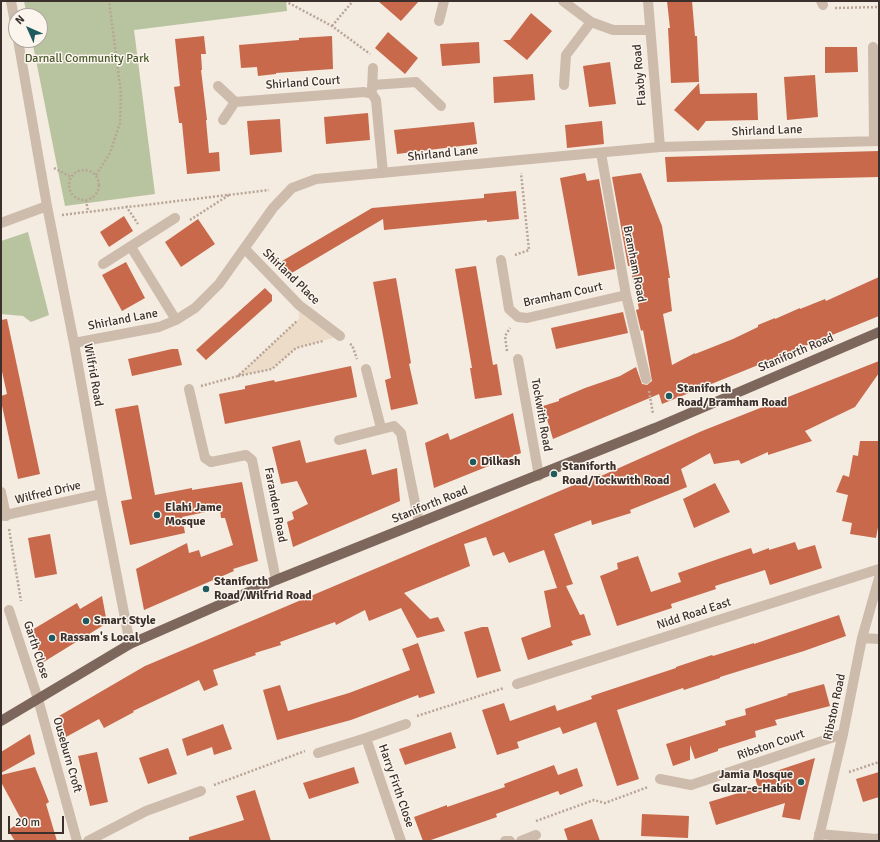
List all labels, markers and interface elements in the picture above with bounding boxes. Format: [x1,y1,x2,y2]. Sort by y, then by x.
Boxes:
north arrow [8,8,48,48]
text: N [13,13,27,27]
street label: Flaxby Road [630,44,650,106]
park label: Darnall Community Park [25,52,149,66]
street label: Shirland Court [265,73,341,93]
street label: Shirland Lane [731,123,803,139]
street label: Shirland Lane [407,143,479,165]
street label: Bramham Road [620,225,648,303]
street label: Shirland Place [259,246,323,308]
street label: Bramham Court [522,280,604,310]
street label: Shirland Lane [87,306,159,334]
street label: Staniforth Road [756,331,836,375]
street label: Wilfrid Road [80,342,106,408]
street label: Tockwith Road [527,377,555,453]
place label: Staniforth Road/Bramham Road [677,382,787,410]
marker: Staniforth Road/Bramham Road [664,391,674,401]
place label: Dilkash [481,455,521,469]
marker: Dilkash [468,457,478,467]
place label: Staniforth Road/Tockwith Road [562,460,669,488]
street label: Faranden Road [261,466,289,544]
marker: Staniforth Road/Tockwith Road [549,469,559,479]
street label: Wilfred Drive [14,478,82,508]
street label: Staniforth Road [390,483,470,527]
place label: Elahi Jame Mosque [165,501,222,529]
marker: Elahi Jame Mosque [152,510,162,520]
place label: Staniforth Road/Wilfrid Road [214,575,312,603]
marker: Staniforth Road/Wilfrid Road [201,584,211,594]
street label: Nidd Road East [655,595,733,633]
place label: Smart Style [94,614,156,628]
marker: Smart Style [81,616,91,626]
street label: Garth Close [20,619,52,681]
place label: Rassam's Local [60,631,139,645]
marker: Rassam's Local [47,633,57,643]
street label: Ribston Road [821,673,849,741]
street label: Ouseburn Croft [49,716,85,794]
street label: Ribston Court [735,727,807,763]
street label: Harry Firth Close [375,742,417,830]
place label: Jamia Mosque Gulzar-e-Habib [713,768,793,796]
marker: Jamia Mosque Gulzar-e-Habib [796,777,806,787]
scale bar [10,808,66,834]
text: 20 m [15,815,40,830]

